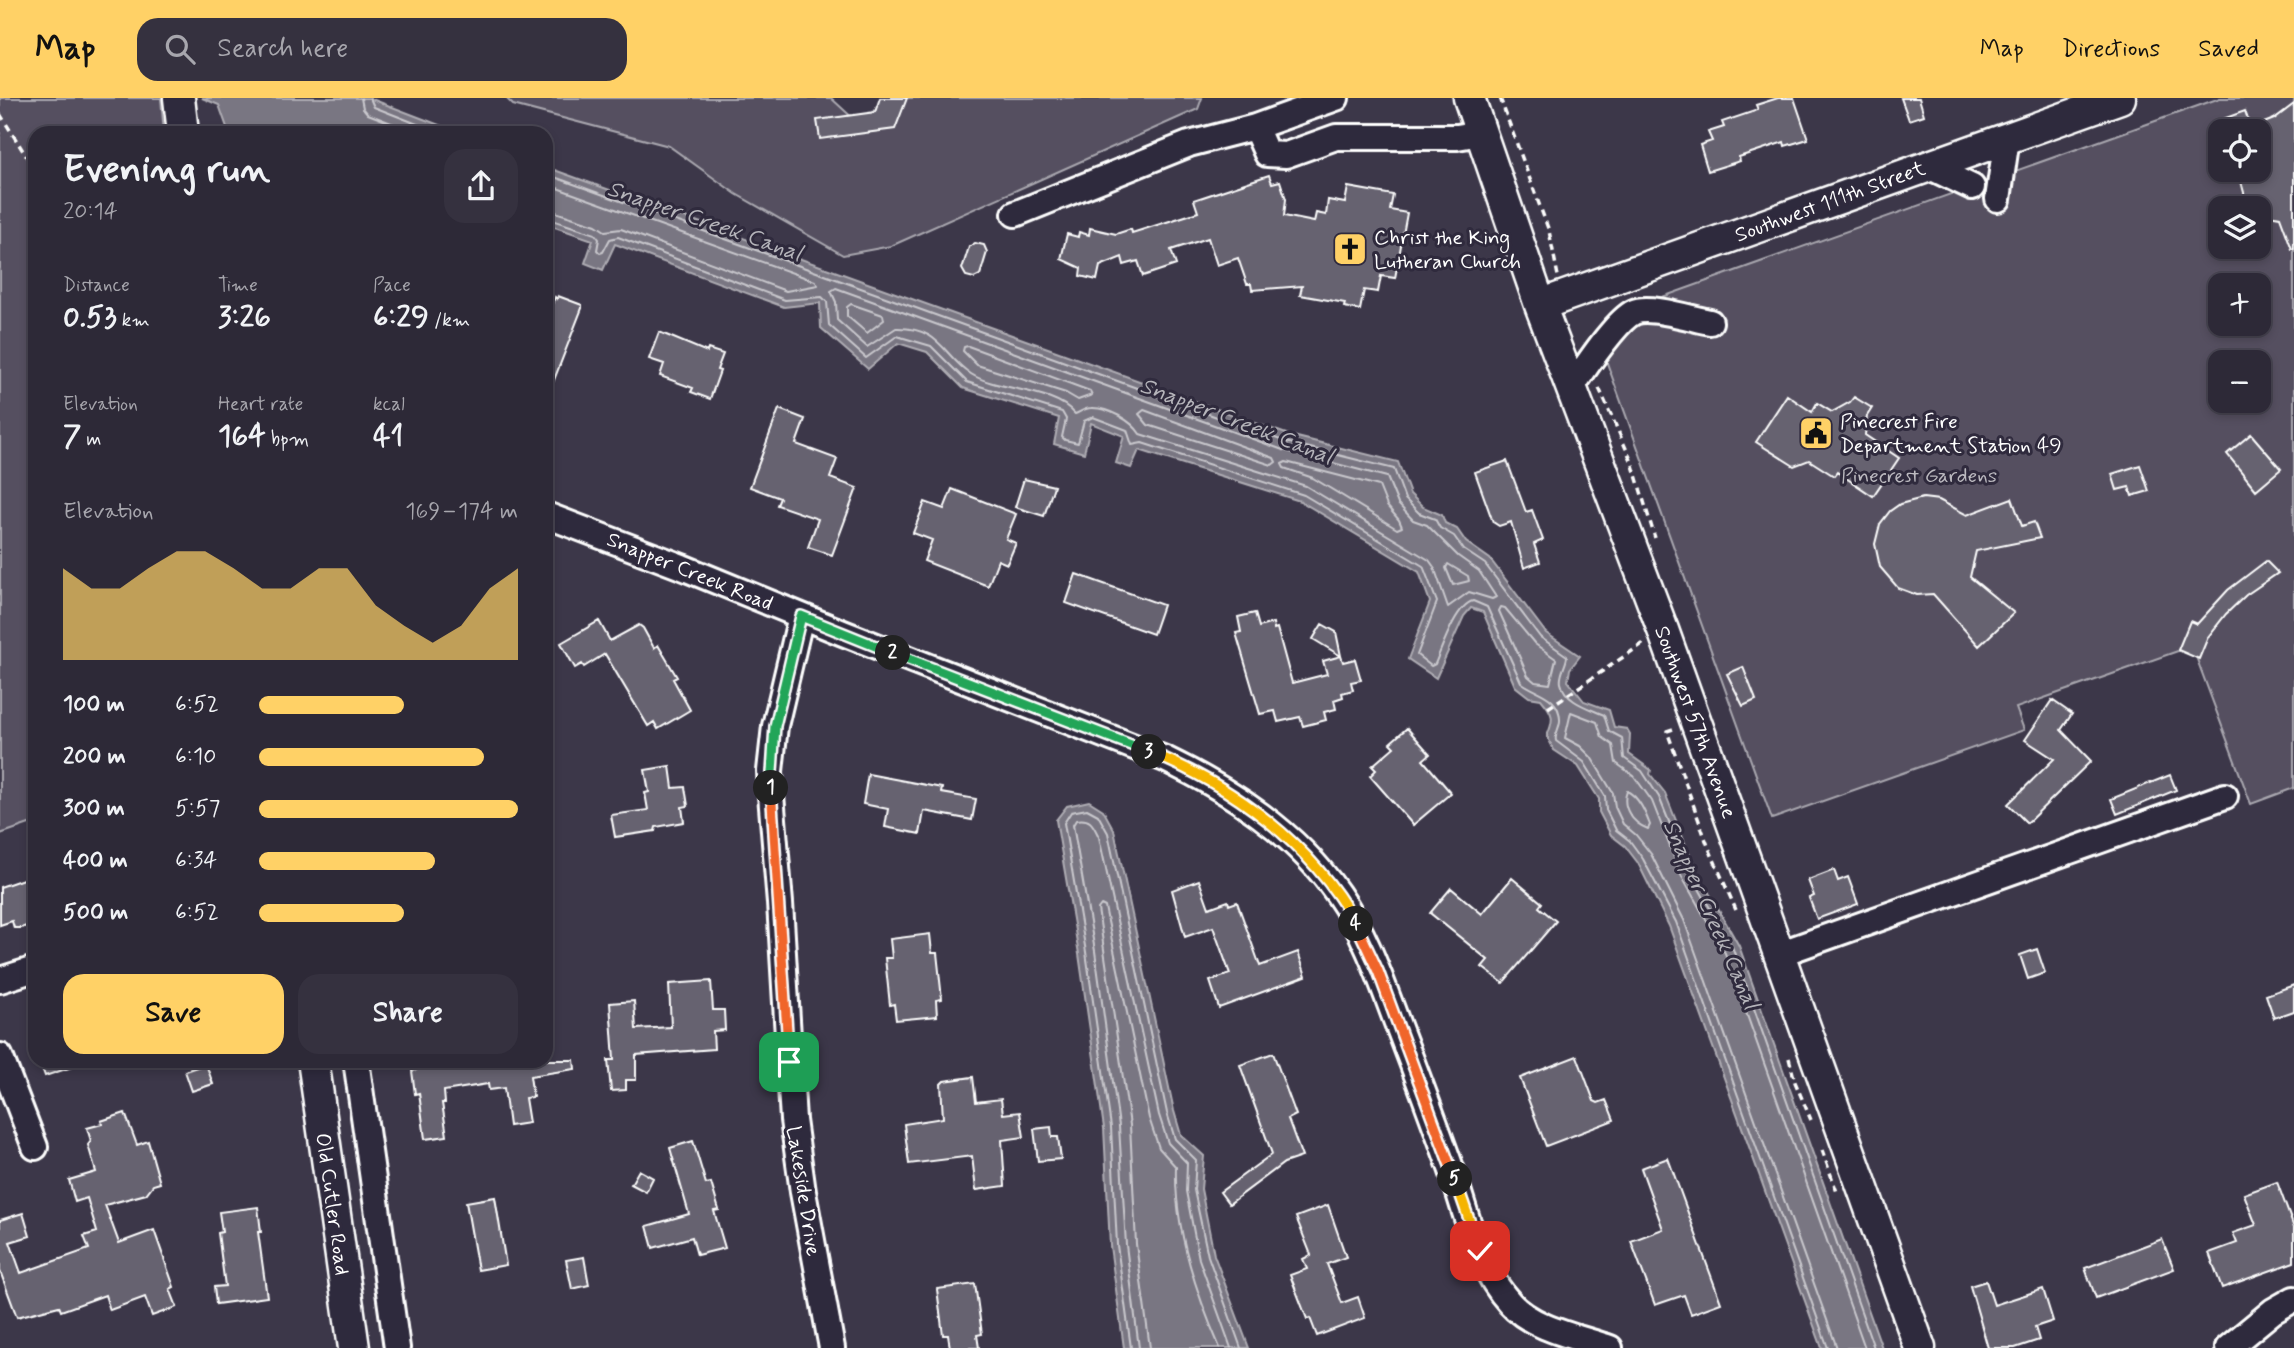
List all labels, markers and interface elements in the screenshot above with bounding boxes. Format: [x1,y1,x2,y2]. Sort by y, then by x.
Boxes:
search box [137,18,627,81]
text: Map [35,27,95,71]
icon: search [161,30,199,68]
text: Search here [217,32,348,66]
text: Map [1980,34,2024,65]
text: Directions [2062,34,2160,65]
text: Saved [2198,34,2259,65]
map controls [2208,119,2271,413]
button: locate [2208,119,2271,182]
text: Evening run [63,146,270,195]
button: share [444,149,518,223]
street label: Southwest 111th Street [1731,154,1930,249]
water label: Snapper Creek Canal [603,174,808,270]
button: layers [2208,196,2271,259]
text: 20:14 [63,197,118,227]
place label: Christ the King Lutheran Church [1374,224,1521,276]
church icon: Christ the King Lutheran Church [1331,230,1369,268]
text: Distance [63,273,130,298]
text: Time [218,273,258,298]
text: Pace [373,273,411,298]
button: + [2208,273,2271,336]
text: 0.53 [63,298,117,337]
text: 3:26 [218,298,271,337]
text: 6:29 [373,298,429,337]
text: km [117,308,150,333]
text: /km [429,308,470,333]
button: − [2208,350,2271,413]
water label: Snapper Creek Canal [1136,371,1339,473]
text: Elevation [63,392,138,417]
text: Heart rate [218,392,303,417]
text: kcal [373,392,405,417]
place label: Pinecrest Fire Department Station 49 [1840,408,2062,460]
public building icon: Pinecrest Fire Department Station 49 [1797,414,1835,452]
text: 7 [63,417,81,456]
text: 164 [218,417,266,456]
text: 41 [373,417,403,456]
text: m [81,427,101,452]
text: bpm [266,427,309,452]
park label: Pinecrest Gardens [1841,462,1997,490]
text: Elevation [63,497,154,527]
text: 169–174 m [405,497,518,527]
street label: Snapper Creek Road [602,526,777,618]
street label: Southwest 57th Avenue [1647,622,1743,823]
pin: 2 [876,636,910,670]
text: 2 [888,640,897,665]
text: 100 m [63,690,125,720]
text: 6:52 [175,690,219,720]
pin: 3 [1132,734,1166,770]
text: 3 [1144,739,1153,764]
text: 200 m [63,742,126,772]
text: 6:10 [175,742,216,772]
pin: 1 [754,770,788,806]
text: 1 [766,775,775,800]
text: 300 m [63,794,125,824]
text: 5:57 [175,794,220,824]
water label: Snapper Creek Canal [1655,815,1766,1016]
text: 400 m [63,846,128,876]
text: 6:34 [175,846,217,876]
text: 500 m [63,898,128,928]
text: 6:52 [175,898,219,928]
pin: 4 [1338,906,1374,942]
text: 4 [1350,911,1361,936]
button: Save [63,974,284,1054]
button: Share [298,974,518,1054]
pin [759,1032,819,1092]
icon: arrive [770,1043,808,1081]
street label: Lakeside Drive [779,1124,827,1258]
street label: Old Cutler Road [308,1131,356,1277]
pin: 5 [1438,1162,1472,1196]
text: 5 [1449,1166,1460,1191]
pin [1450,1221,1510,1281]
icon: check [1461,1232,1499,1270]

